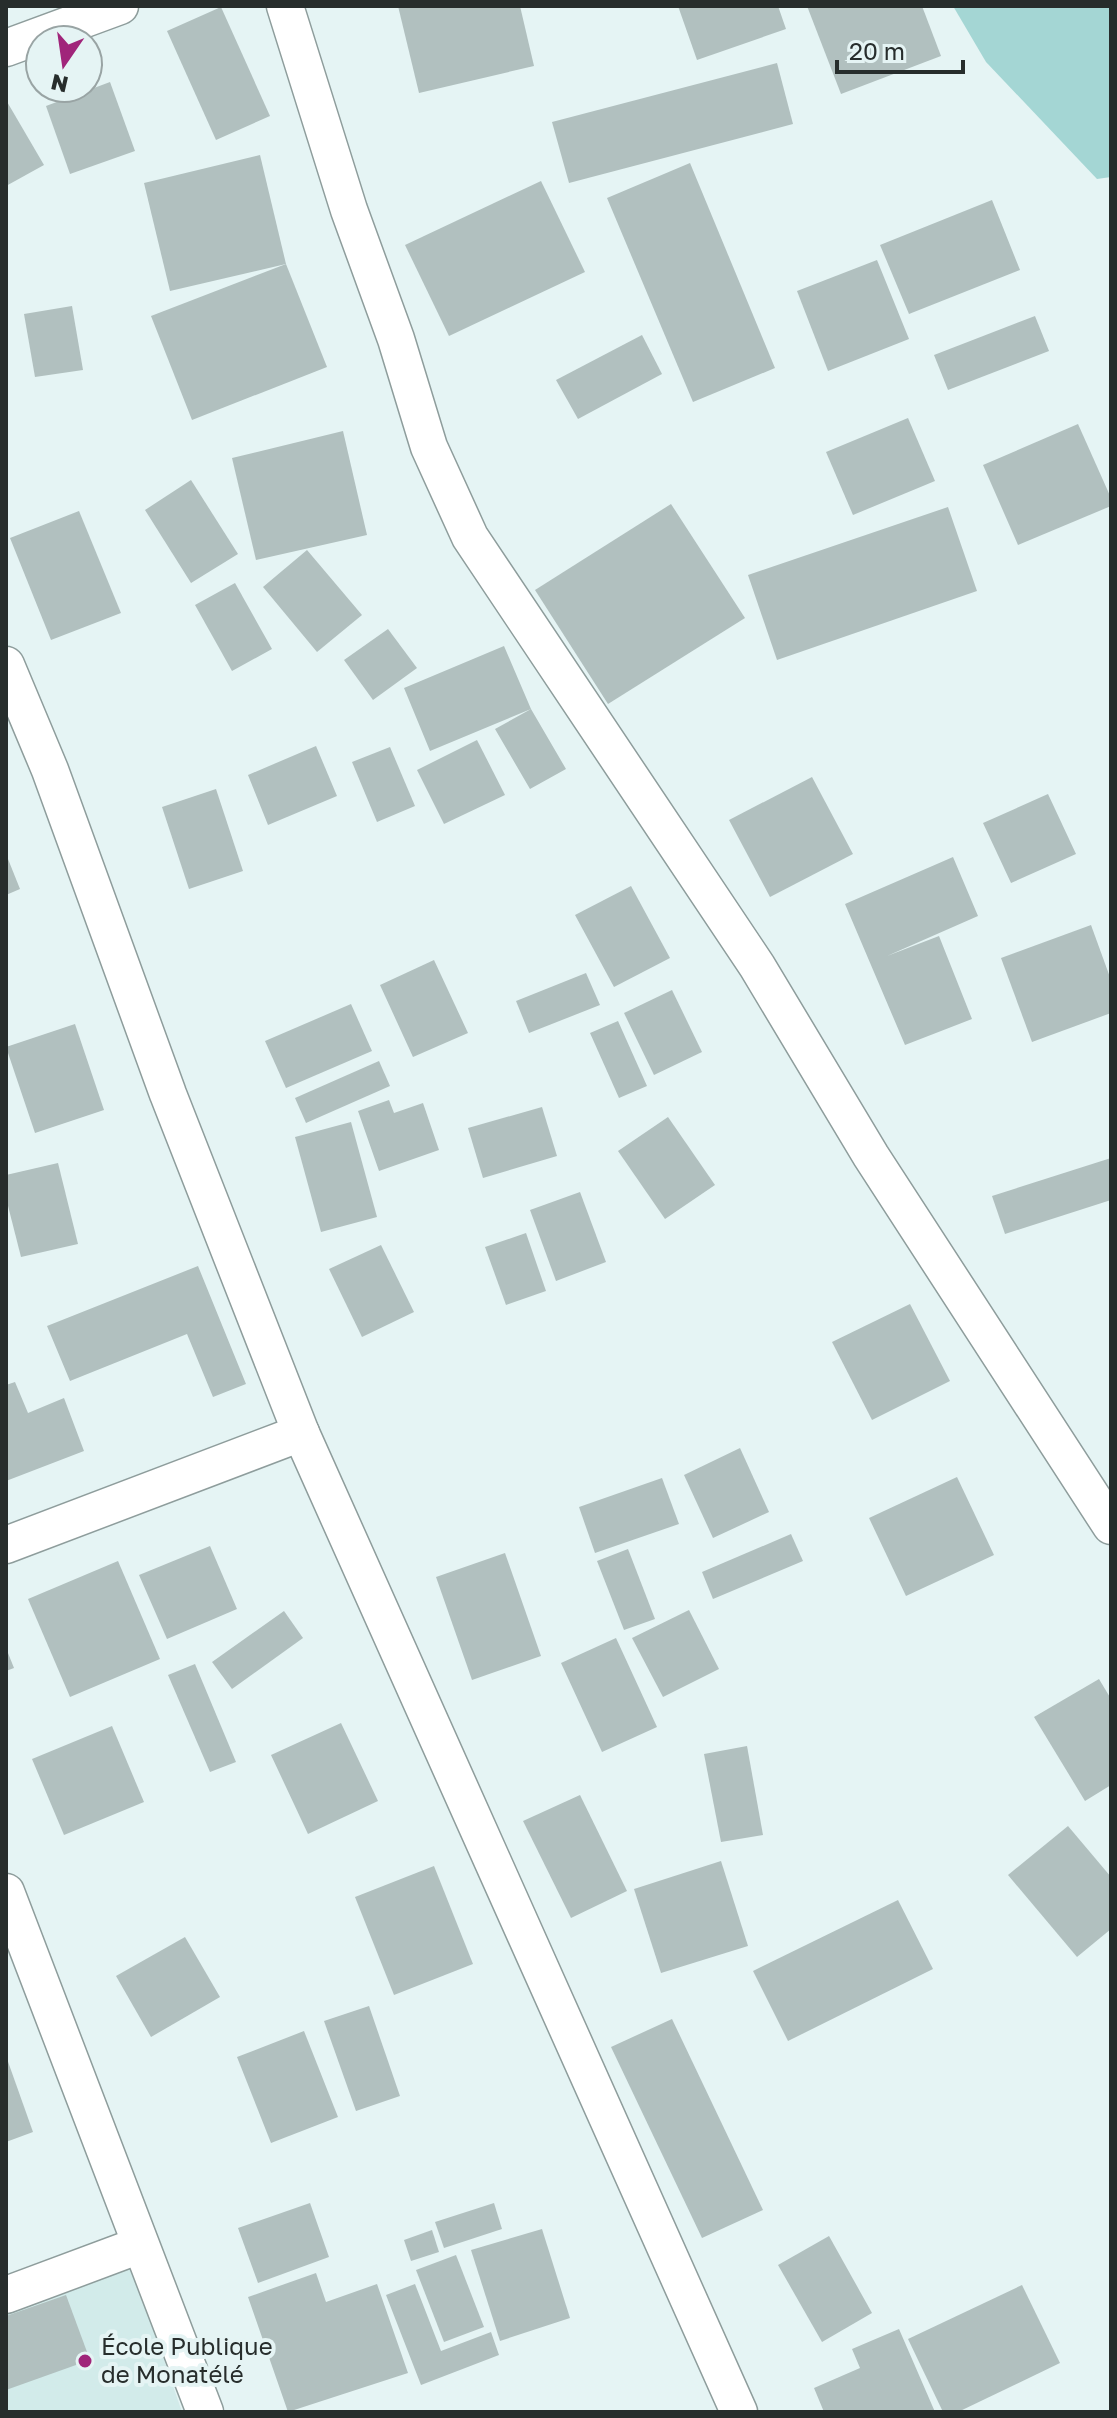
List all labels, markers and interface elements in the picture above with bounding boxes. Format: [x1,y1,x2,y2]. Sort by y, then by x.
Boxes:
north arrow [24,24,104,104]
scale bar [837,24,963,74]
text: 20 m [849,36,905,65]
text: N [48,69,71,99]
place label: École Publique de Monatélé [101,2331,273,2388]
marker: École Publique de Monatélé [76,2352,94,2370]

